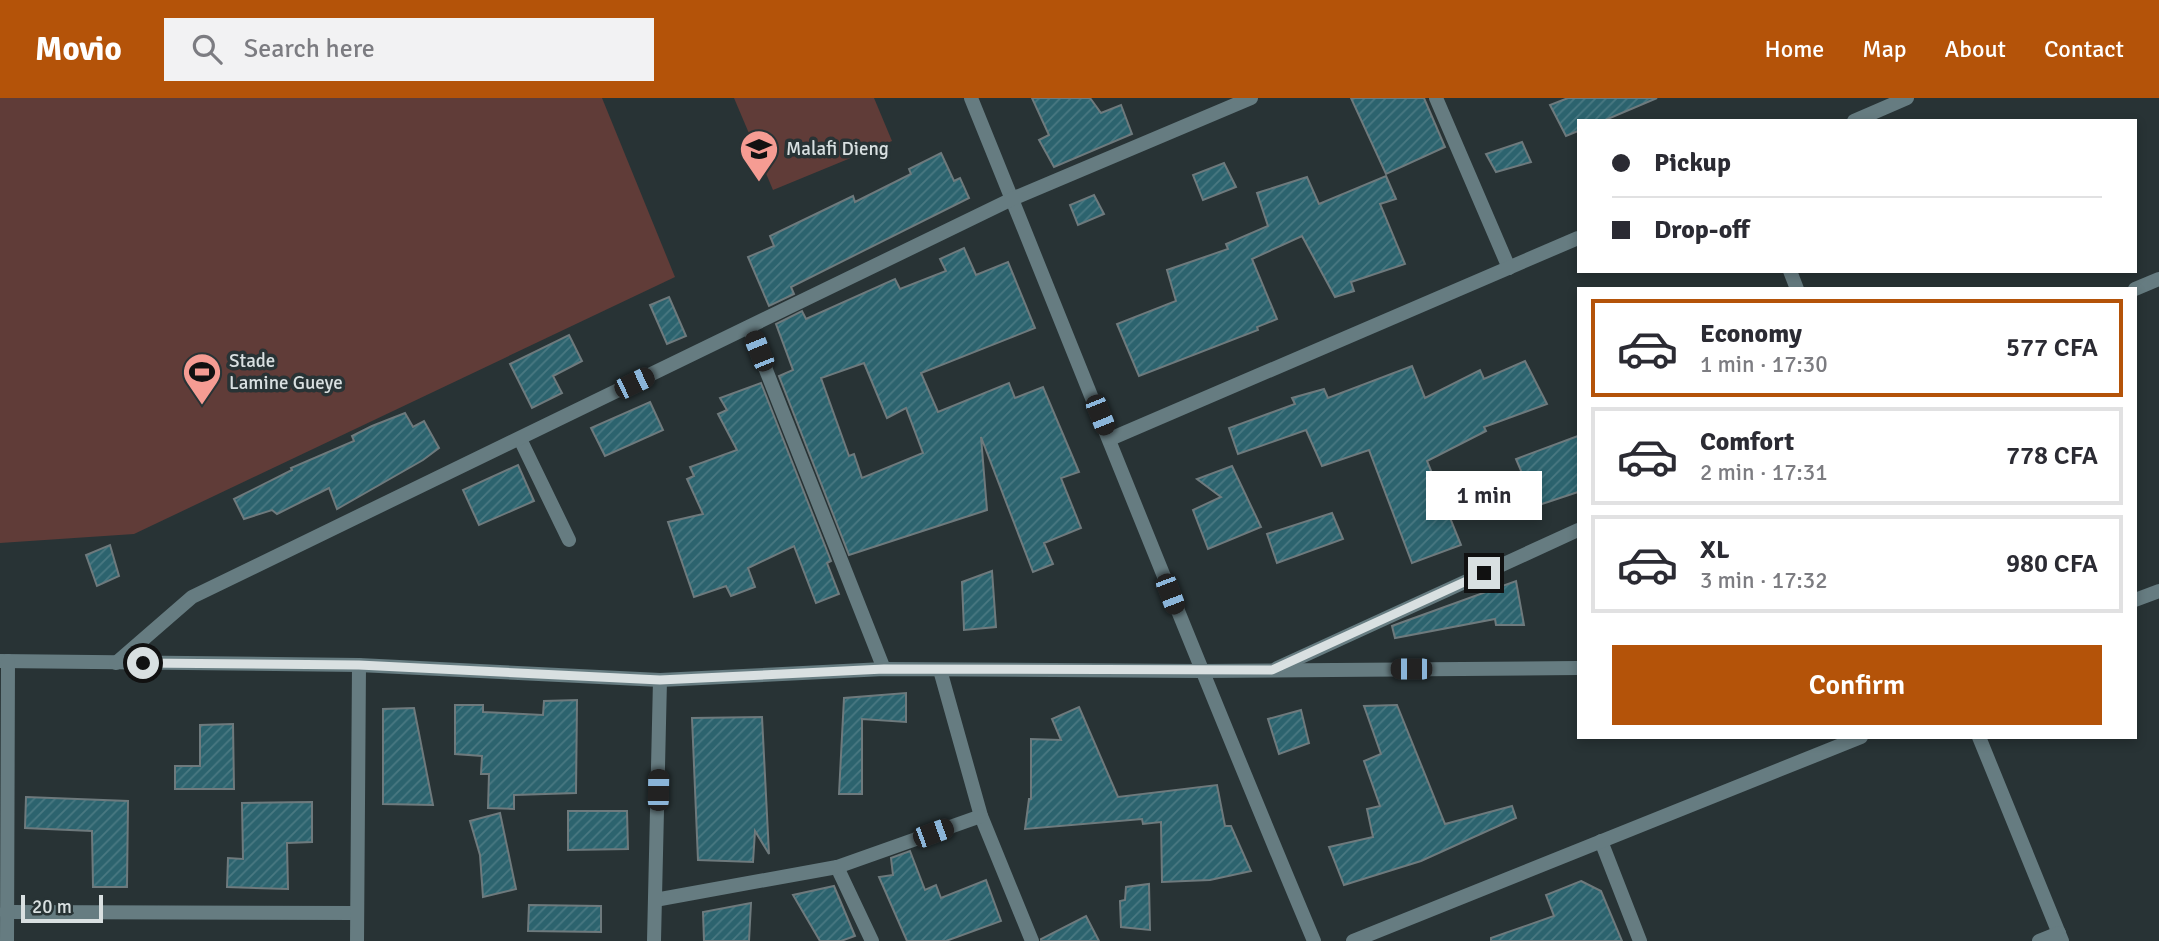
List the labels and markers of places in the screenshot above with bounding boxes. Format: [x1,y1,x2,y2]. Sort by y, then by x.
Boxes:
school or university icon: Malafi Dieng [738,128,780,183]
place label: Malafi Dieng [786,137,889,161]
place label: Stade Lamine Gueye [229,349,343,395]
sports icon: Stade Lamine Gueye [181,351,223,406]

